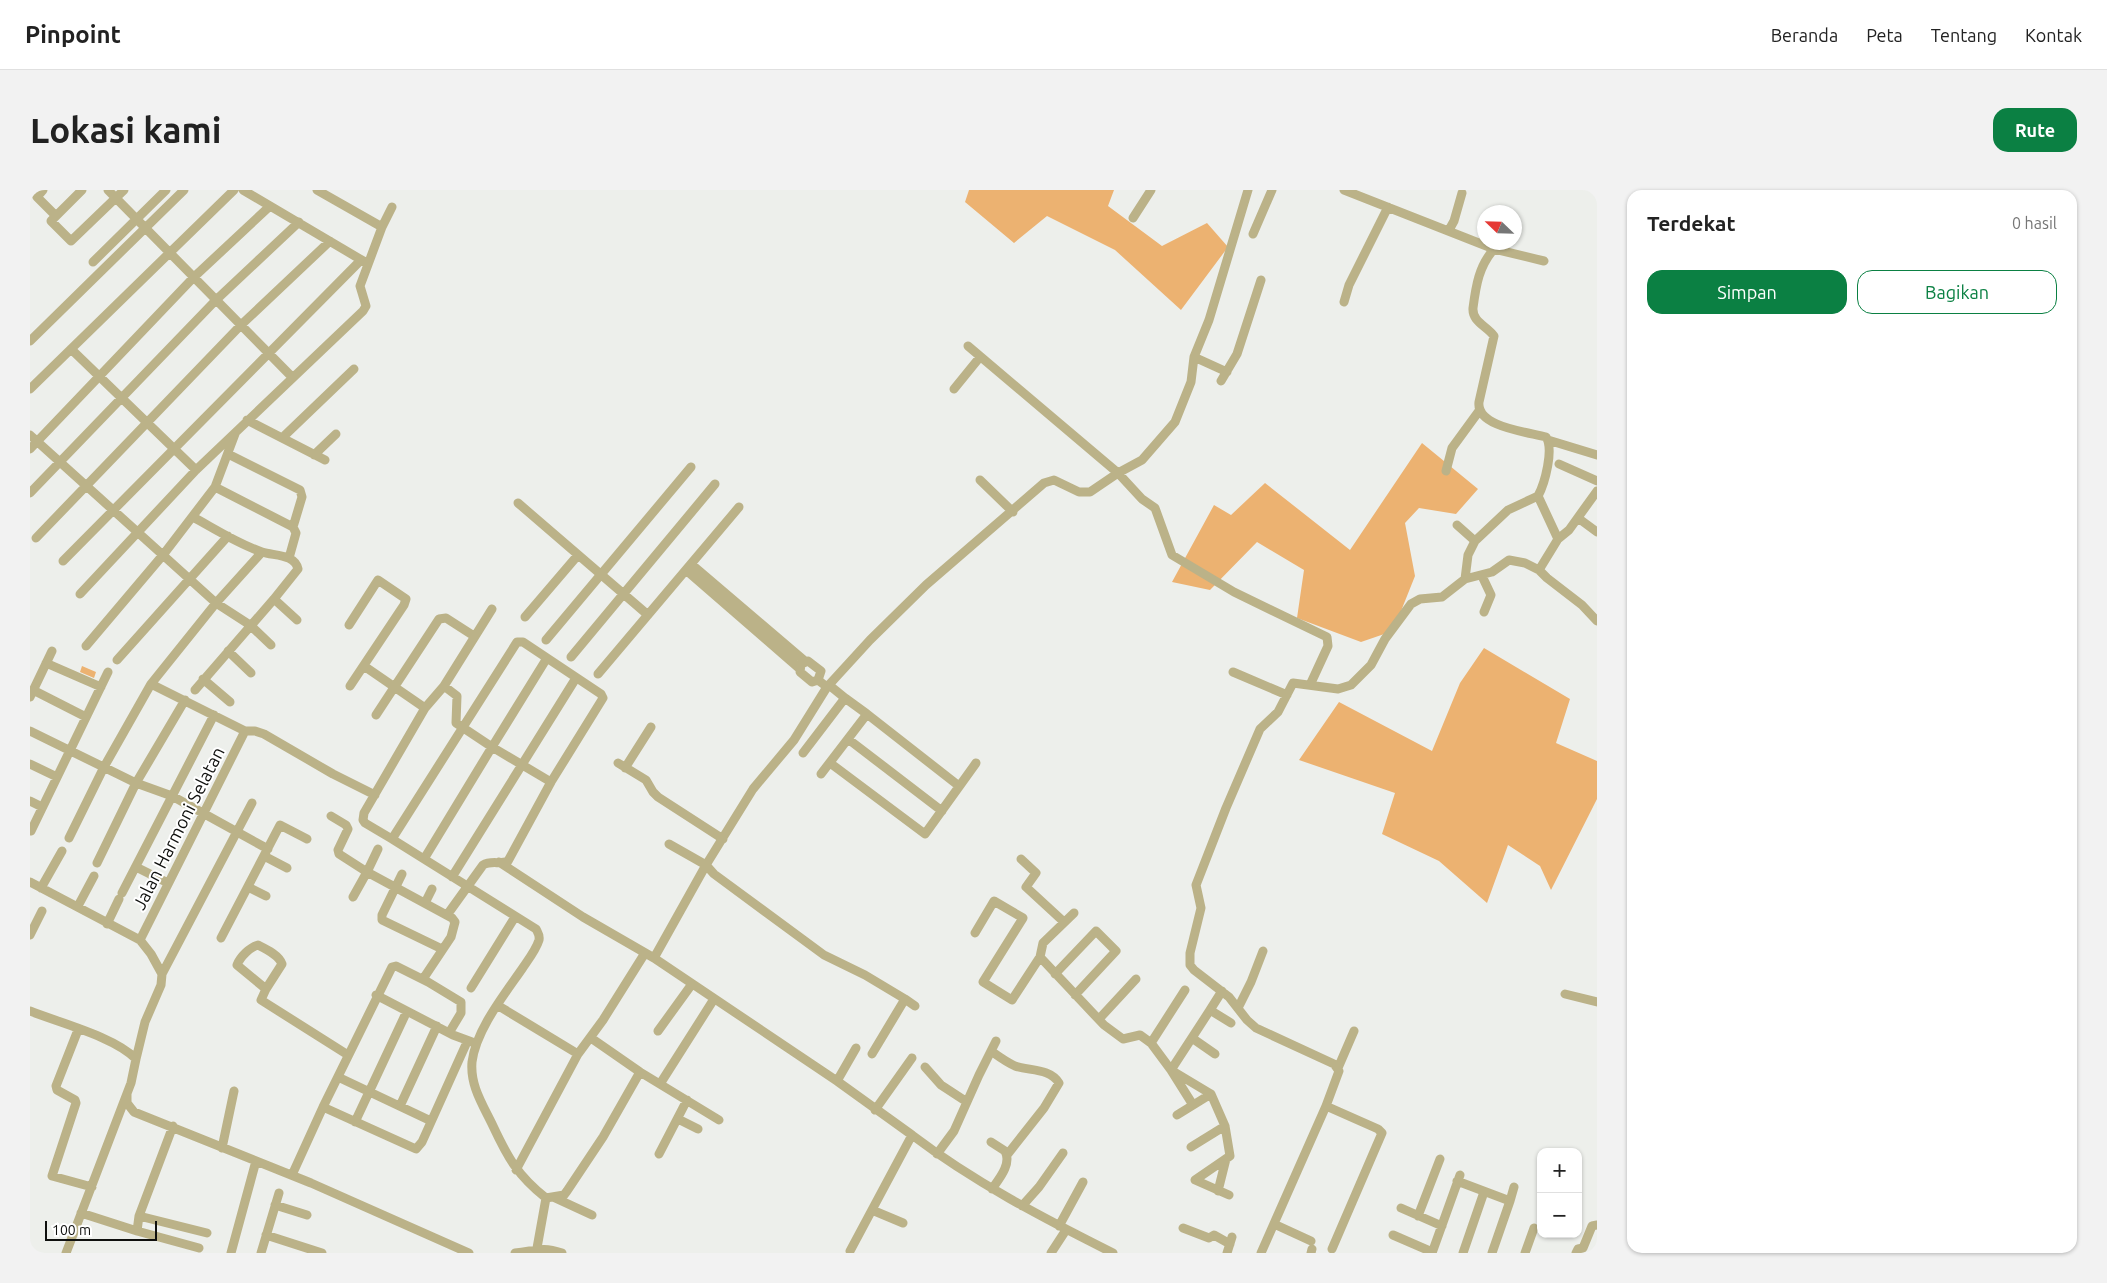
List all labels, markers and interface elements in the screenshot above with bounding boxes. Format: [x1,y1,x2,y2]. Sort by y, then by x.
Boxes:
text: Pinpoint [25,21,121,48]
text: Beranda [1771,25,1838,45]
text: Peta [1866,25,1903,45]
text: Tentang [1931,25,1997,45]
text: Kontak [2025,25,2082,45]
button: Rute [1993,108,2077,152]
text: Lokasi kami [30,110,222,150]
north arrow [1477,205,1522,250]
text: Terdekat [1647,211,1735,235]
text: 0 hasil [2012,214,2057,232]
button: Simpan [1647,270,1847,314]
button: Bagikan [1857,270,2057,314]
street label: Jalan Harmoni Selatan [128,743,228,913]
map controls [1537,1148,1582,1238]
button: + [1537,1148,1582,1193]
button: − [1537,1193,1582,1238]
scale bar [45,1218,158,1241]
text: 100 m [52,1222,91,1238]

